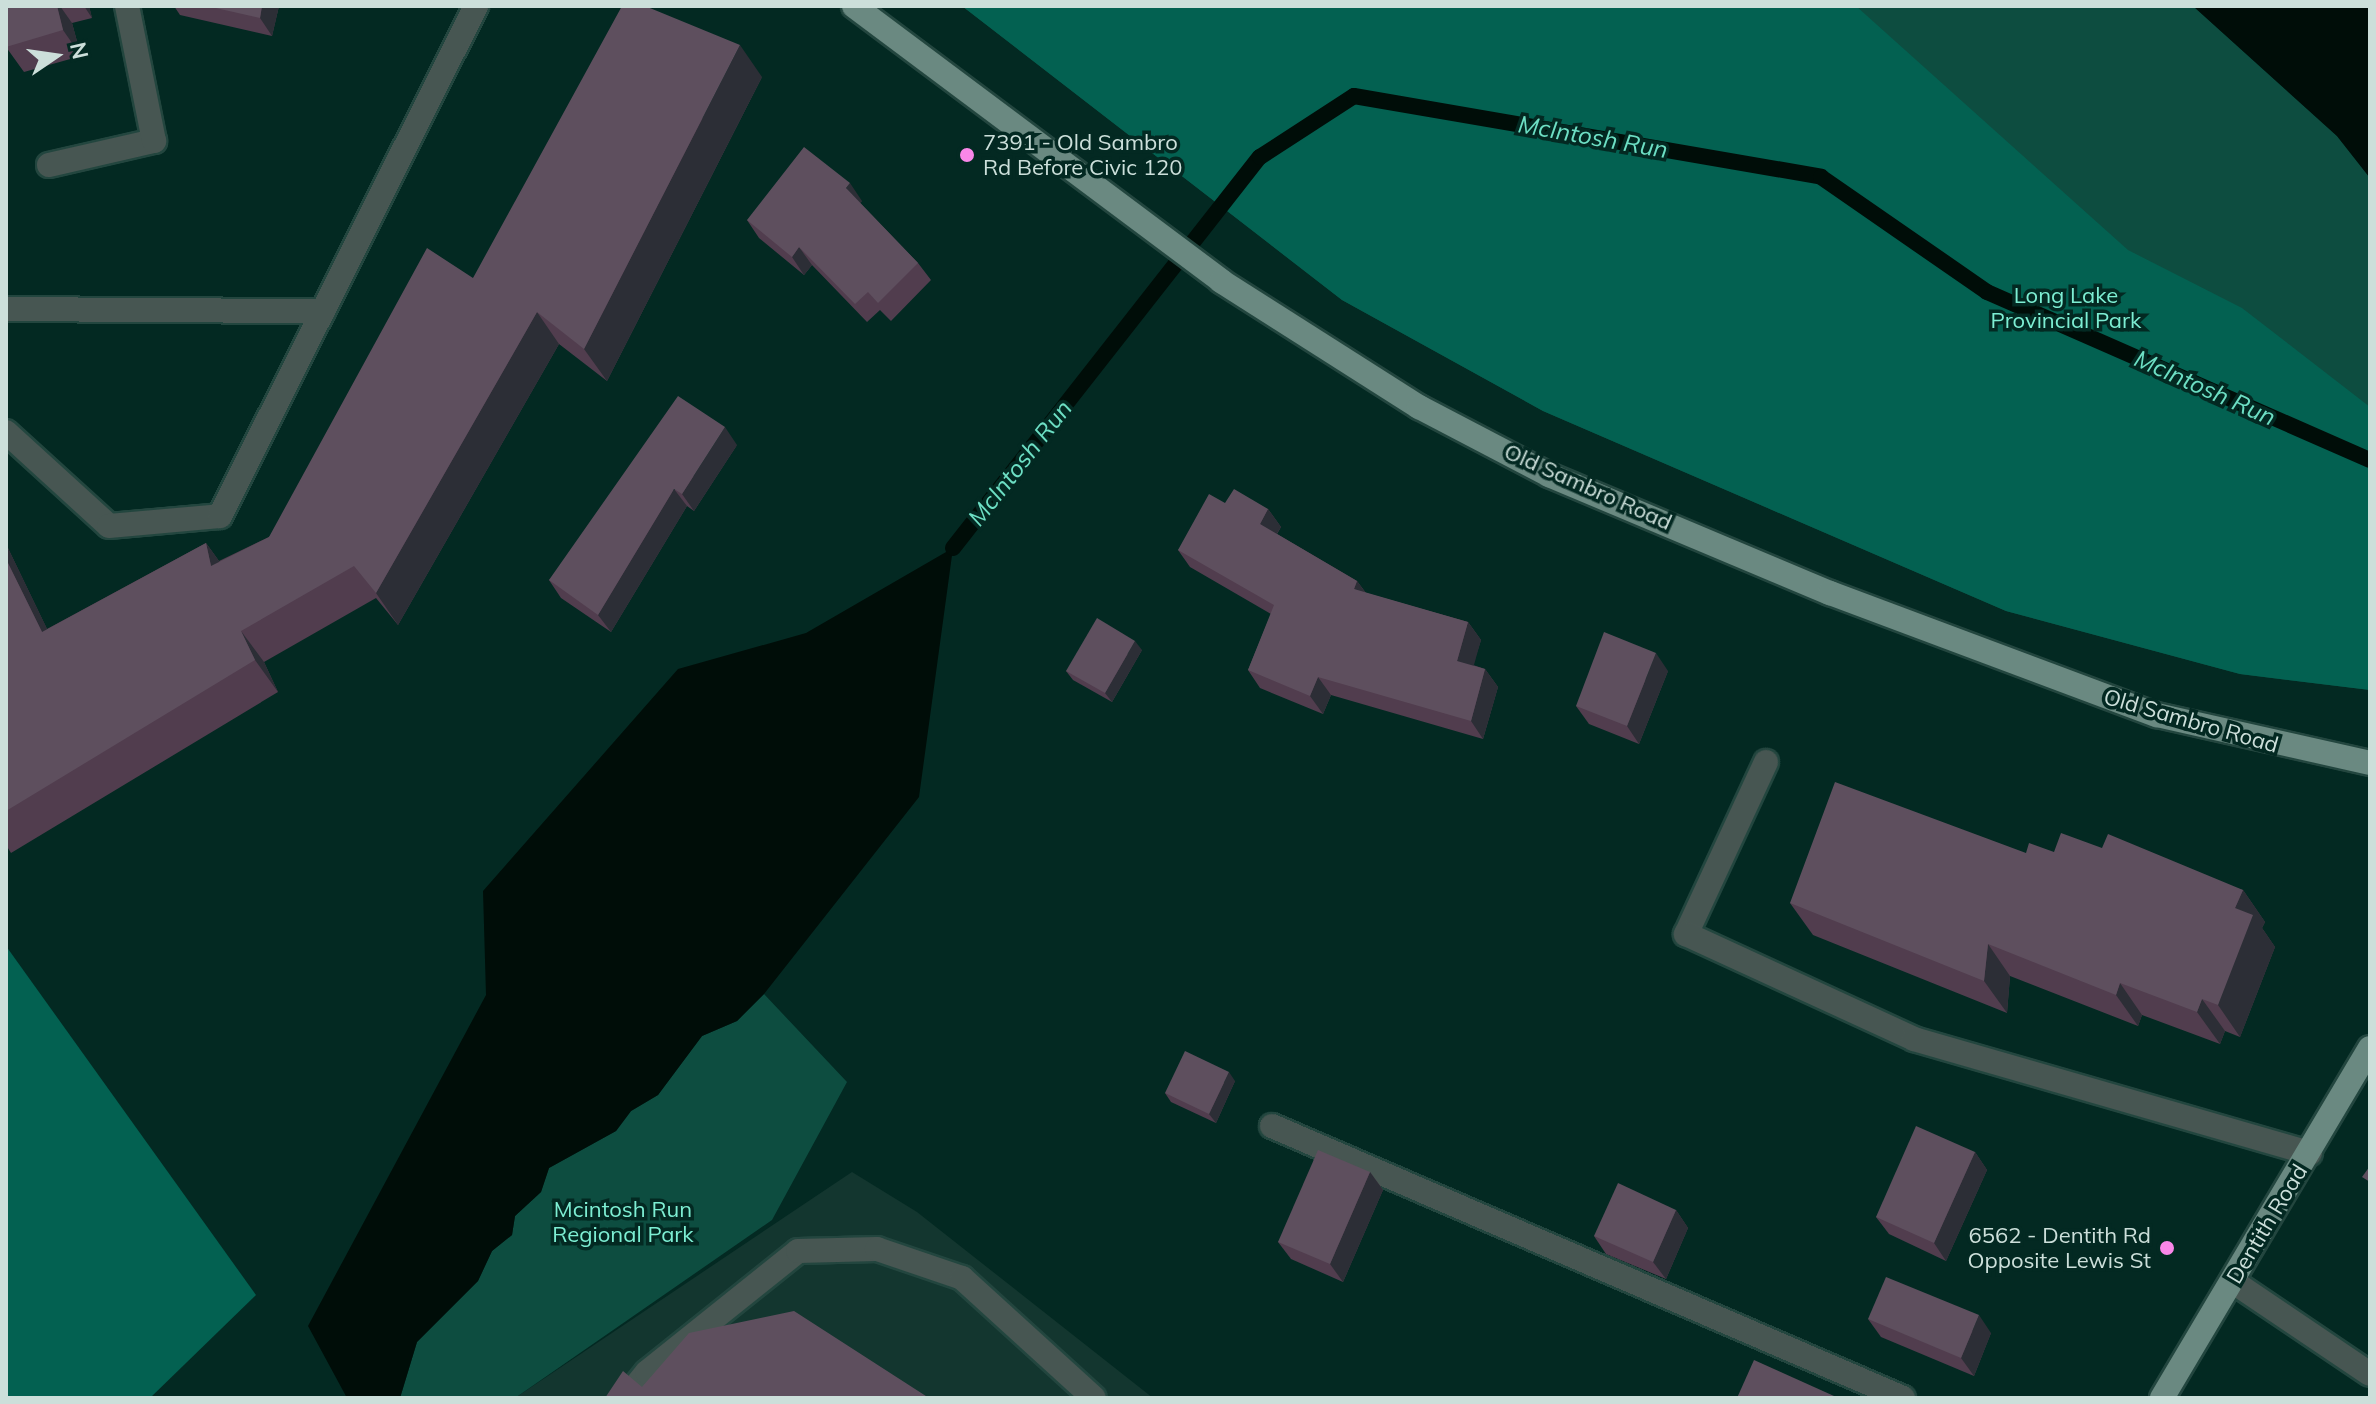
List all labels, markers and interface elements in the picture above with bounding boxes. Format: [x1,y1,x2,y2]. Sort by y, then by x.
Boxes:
north arrow [16,16,96,96]
text: N [64,39,95,62]
water label: McIntosh Run [1516,110,1670,164]
place label: 7391 - Old Sambro Rd Before Civic 120 [983,129,1183,180]
marker: 7391 - Old Sambro Rd Before Civic 120 [958,146,976,164]
park label: Long Lake Provincial Park [1991,282,2141,334]
water label: McIntosh Run [2130,344,2280,432]
water label: McIntosh Run [962,394,1078,532]
street label: Old Sambro Road [1500,438,1676,536]
street label: Old Sambro Road [2101,683,2281,759]
street label: Dentith Road [2221,1160,2313,1288]
park label: Mcintosh Run Regional Park [552,1196,694,1248]
place label: 6562 - Dentith Rd Opposite Lewis St [1968,1222,2151,1274]
marker: 6562 - Dentith Rd Opposite Lewis St [2158,1239,2176,1257]

